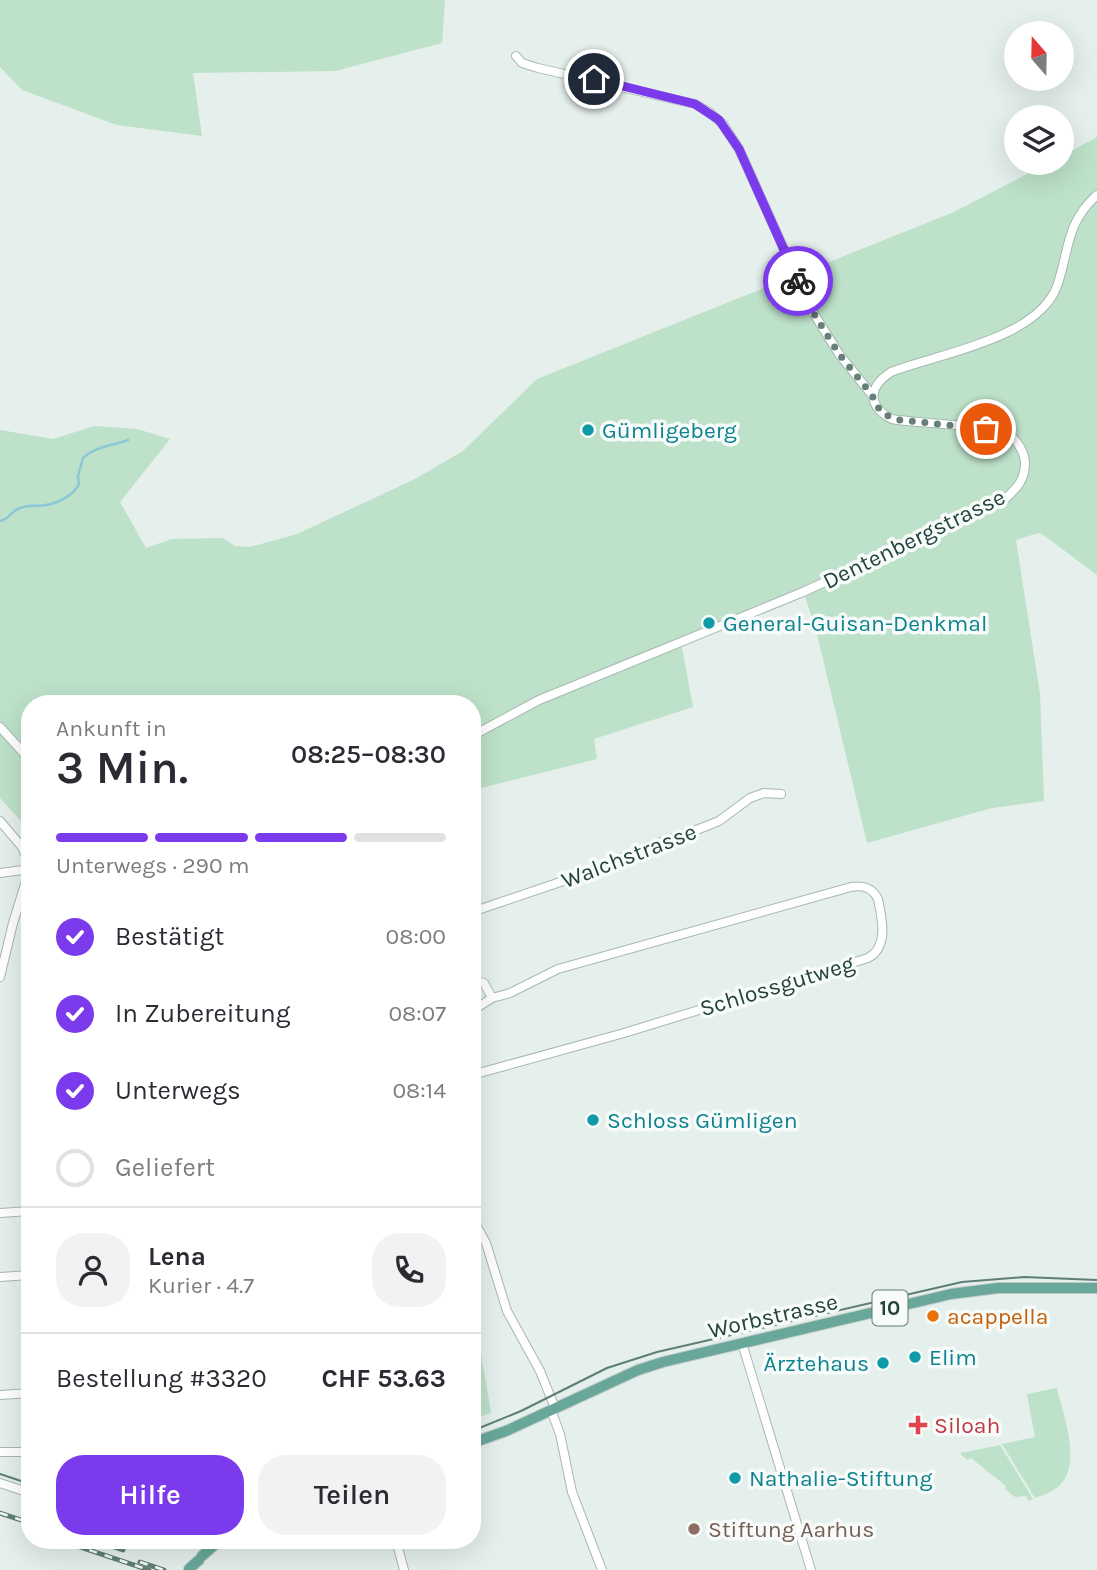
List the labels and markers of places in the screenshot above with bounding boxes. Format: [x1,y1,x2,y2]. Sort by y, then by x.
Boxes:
pin [564,49,624,109]
pin [956,399,1016,459]
place label: Gümligeberg [602,417,737,444]
marker: Gümligeberg [580,422,596,438]
place label: General-Guisan-Denkmal [723,610,987,637]
marker: General-Guisan-Denkmal [701,615,717,631]
place label: Schloss Gümligen [607,1107,798,1134]
marker: Schloss Gümligen [585,1112,601,1128]
place label: acappella [947,1303,1048,1330]
marker: acappella [925,1308,941,1324]
place label: Elim [929,1344,977,1371]
marker: Elim [907,1349,923,1365]
place label: Ärztehaus [764,1350,869,1377]
marker: Ärztehaus [875,1355,891,1371]
place label: Siloah [934,1412,1000,1439]
marker: Siloah [908,1415,928,1435]
place label: Nathalie-Stiftung [749,1465,932,1492]
marker: Nathalie-Stiftung [727,1470,743,1486]
place label: Stiftung Aarhus [708,1516,874,1543]
marker: Stiftung Aarhus [686,1521,702,1537]

